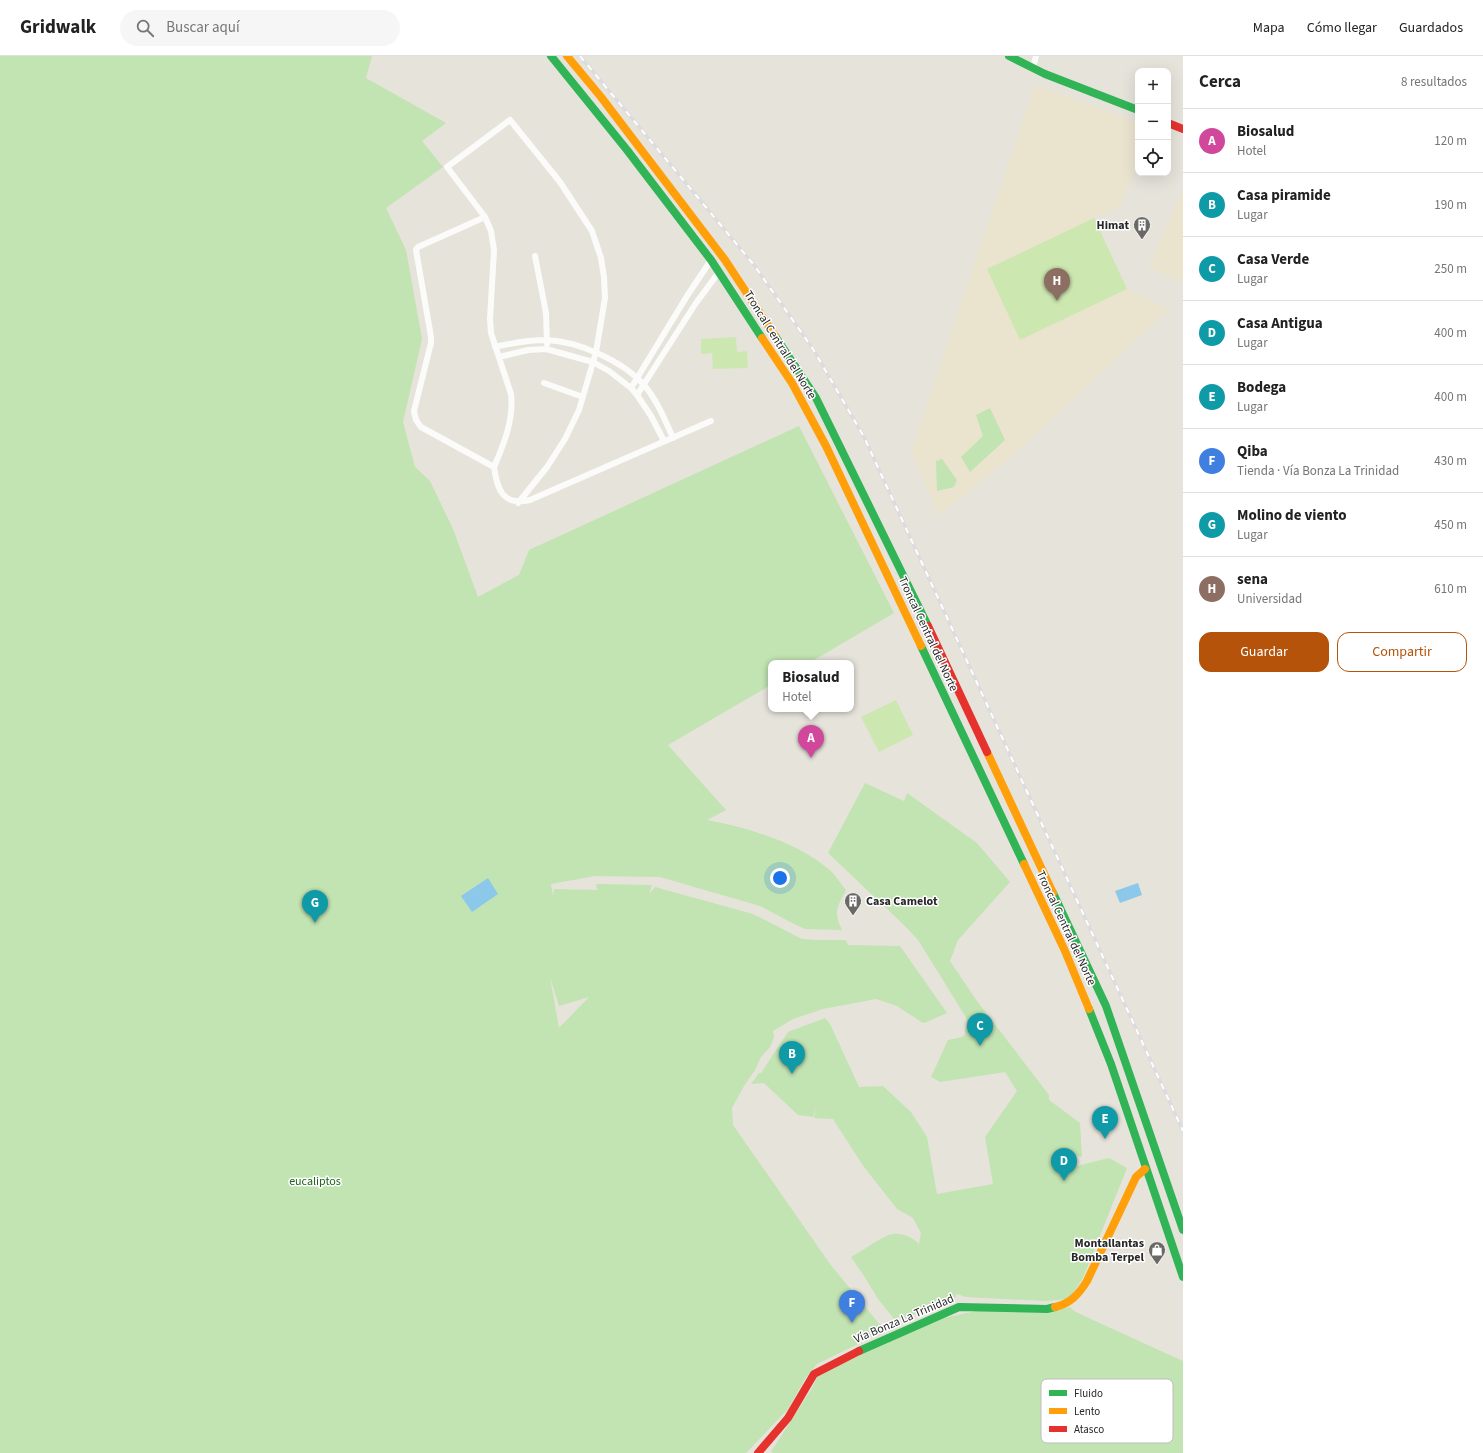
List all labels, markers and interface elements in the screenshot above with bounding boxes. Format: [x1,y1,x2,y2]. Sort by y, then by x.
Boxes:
search box [120,10,400,46]
text: Gridwalk [20,14,96,41]
icon: search [134,17,156,39]
text: Buscar aquí [166,17,240,38]
text: Mapa [1253,18,1285,38]
text: Cómo llegar [1307,18,1377,38]
text: Guardados [1399,18,1463,38]
map controls [1135,68,1171,176]
button: + [1135,68,1171,104]
text: Cerca [1199,70,1241,94]
text: 8 resultados [1401,73,1467,91]
button: − [1135,104,1171,140]
text: Biosalud [1237,121,1294,142]
text: A [1208,132,1216,150]
text: 120 m [1434,132,1467,150]
button: locate [1135,140,1171,176]
text: Hotel [1237,142,1266,160]
text: Casa piramide [1237,185,1331,206]
text: B [1208,196,1216,214]
text: 190 m [1434,196,1467,214]
text: Lugar [1237,206,1268,224]
building icon: Himat [1132,215,1152,240]
place label: Himat [1097,217,1129,234]
text: Casa Verde [1237,249,1309,270]
text: C [1208,260,1216,278]
text: 250 m [1434,260,1467,278]
pin: H [1044,268,1070,301]
text: Lugar [1237,270,1268,288]
street label: Troncal Central del Norte [740,287,820,403]
text: Casa Antigua [1237,313,1323,334]
text: D [1208,324,1216,342]
text: 400 m [1434,324,1467,342]
text: Lugar [1237,334,1268,352]
text: Bodega [1237,377,1286,398]
text: E [1208,388,1216,406]
text: 400 m [1434,388,1467,406]
text: Lugar [1237,398,1268,416]
text: Qiba [1237,441,1268,462]
text: F [1209,452,1215,470]
text: 430 m [1434,452,1467,470]
text: Tienda · Vía Bonza La Trinidad [1237,462,1399,480]
text: Molino de viento [1237,505,1347,526]
text: G [1208,516,1216,534]
text: 450 m [1434,516,1467,534]
text: Lugar [1237,526,1268,544]
text: sena [1237,569,1268,590]
street label: Troncal Central del Norte [894,574,962,694]
text: H [1208,580,1216,598]
text: 610 m [1434,580,1467,598]
text: Universidad [1237,590,1302,608]
button: Guardar [1199,632,1329,672]
button: Compartir [1337,632,1467,672]
popup [768,660,854,712]
text: Biosalud [782,667,840,688]
text: Hotel [782,688,812,706]
pin: A [798,725,824,758]
your location [770,868,790,888]
street label: Troncal Central del Norte [1032,868,1100,988]
pin: G [302,890,328,923]
building icon: Casa Camelot [843,891,863,916]
place label: Casa Camelot [866,893,938,910]
pin: C [967,1013,993,1046]
pin: B [779,1041,805,1074]
pin: E [1092,1106,1118,1139]
pin: D [1051,1148,1077,1181]
park label: eucaliptos [289,1173,341,1190]
place label: Montallantas Bomba Terpel [1071,1235,1145,1266]
shop icon: Montallantas Bomba Terpel [1147,1240,1167,1265]
pin: F [839,1290,865,1323]
street label: Vía Bonza La Trinidad [851,1290,957,1348]
legend [1041,1379,1173,1443]
text: Fluido [1074,1386,1103,1401]
text: Lento [1074,1404,1100,1419]
text: Atasco [1074,1422,1104,1437]

